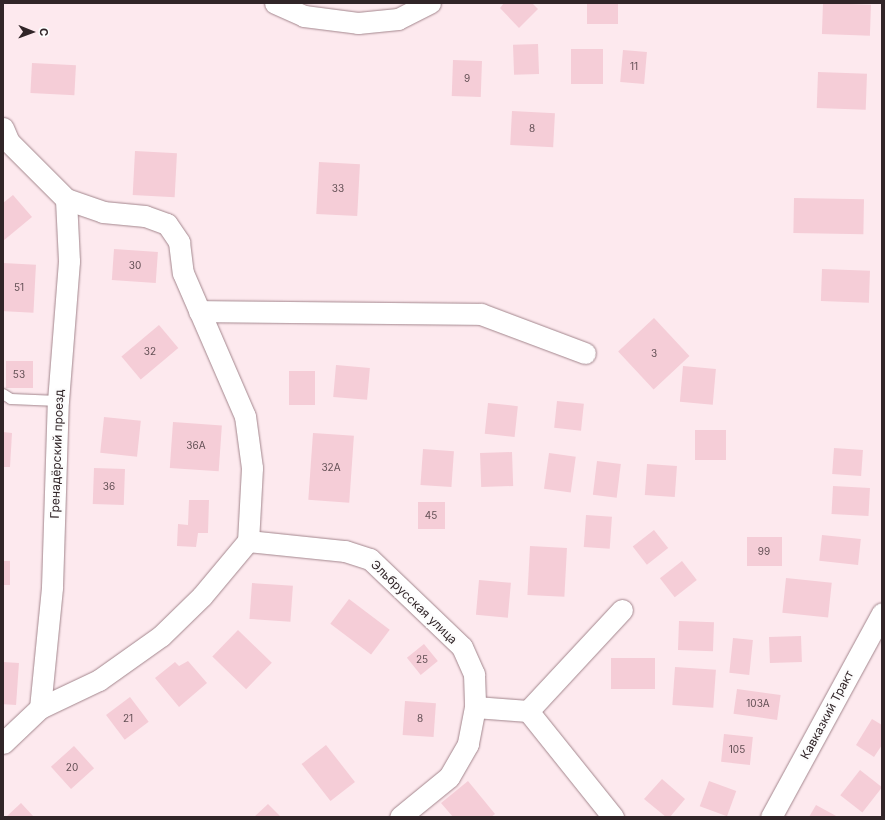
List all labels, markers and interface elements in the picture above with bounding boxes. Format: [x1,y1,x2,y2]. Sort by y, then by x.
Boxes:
north arrow [12,12,52,52]
text: С [37,28,51,36]
house number: 11 [630,61,638,73]
house number: 9 [464,73,470,85]
house number: 8 [529,123,535,135]
house number: 33 [332,183,344,195]
house number: 30 [129,260,141,272]
house number: 51 [14,282,24,294]
house number: 32 [144,346,156,358]
house number: 3 [651,348,657,360]
house number: 53 [13,369,25,381]
street label: Гренадёрский проезд [48,389,66,519]
house number: 36А [186,440,206,452]
house number: 32А [321,462,341,474]
house number: 36 [103,481,115,493]
house number: 45 [425,510,437,522]
house number: 99 [758,546,770,558]
street label: Эльбрусская улица [368,557,460,647]
house number: 25 [416,654,428,666]
street label: Кавказкий Тракт [798,668,856,762]
house number: 103А [746,698,770,710]
house number: 21 [123,713,133,725]
house number: 8 [417,713,423,725]
house number: 105 [729,744,745,756]
house number: 20 [66,762,78,774]

